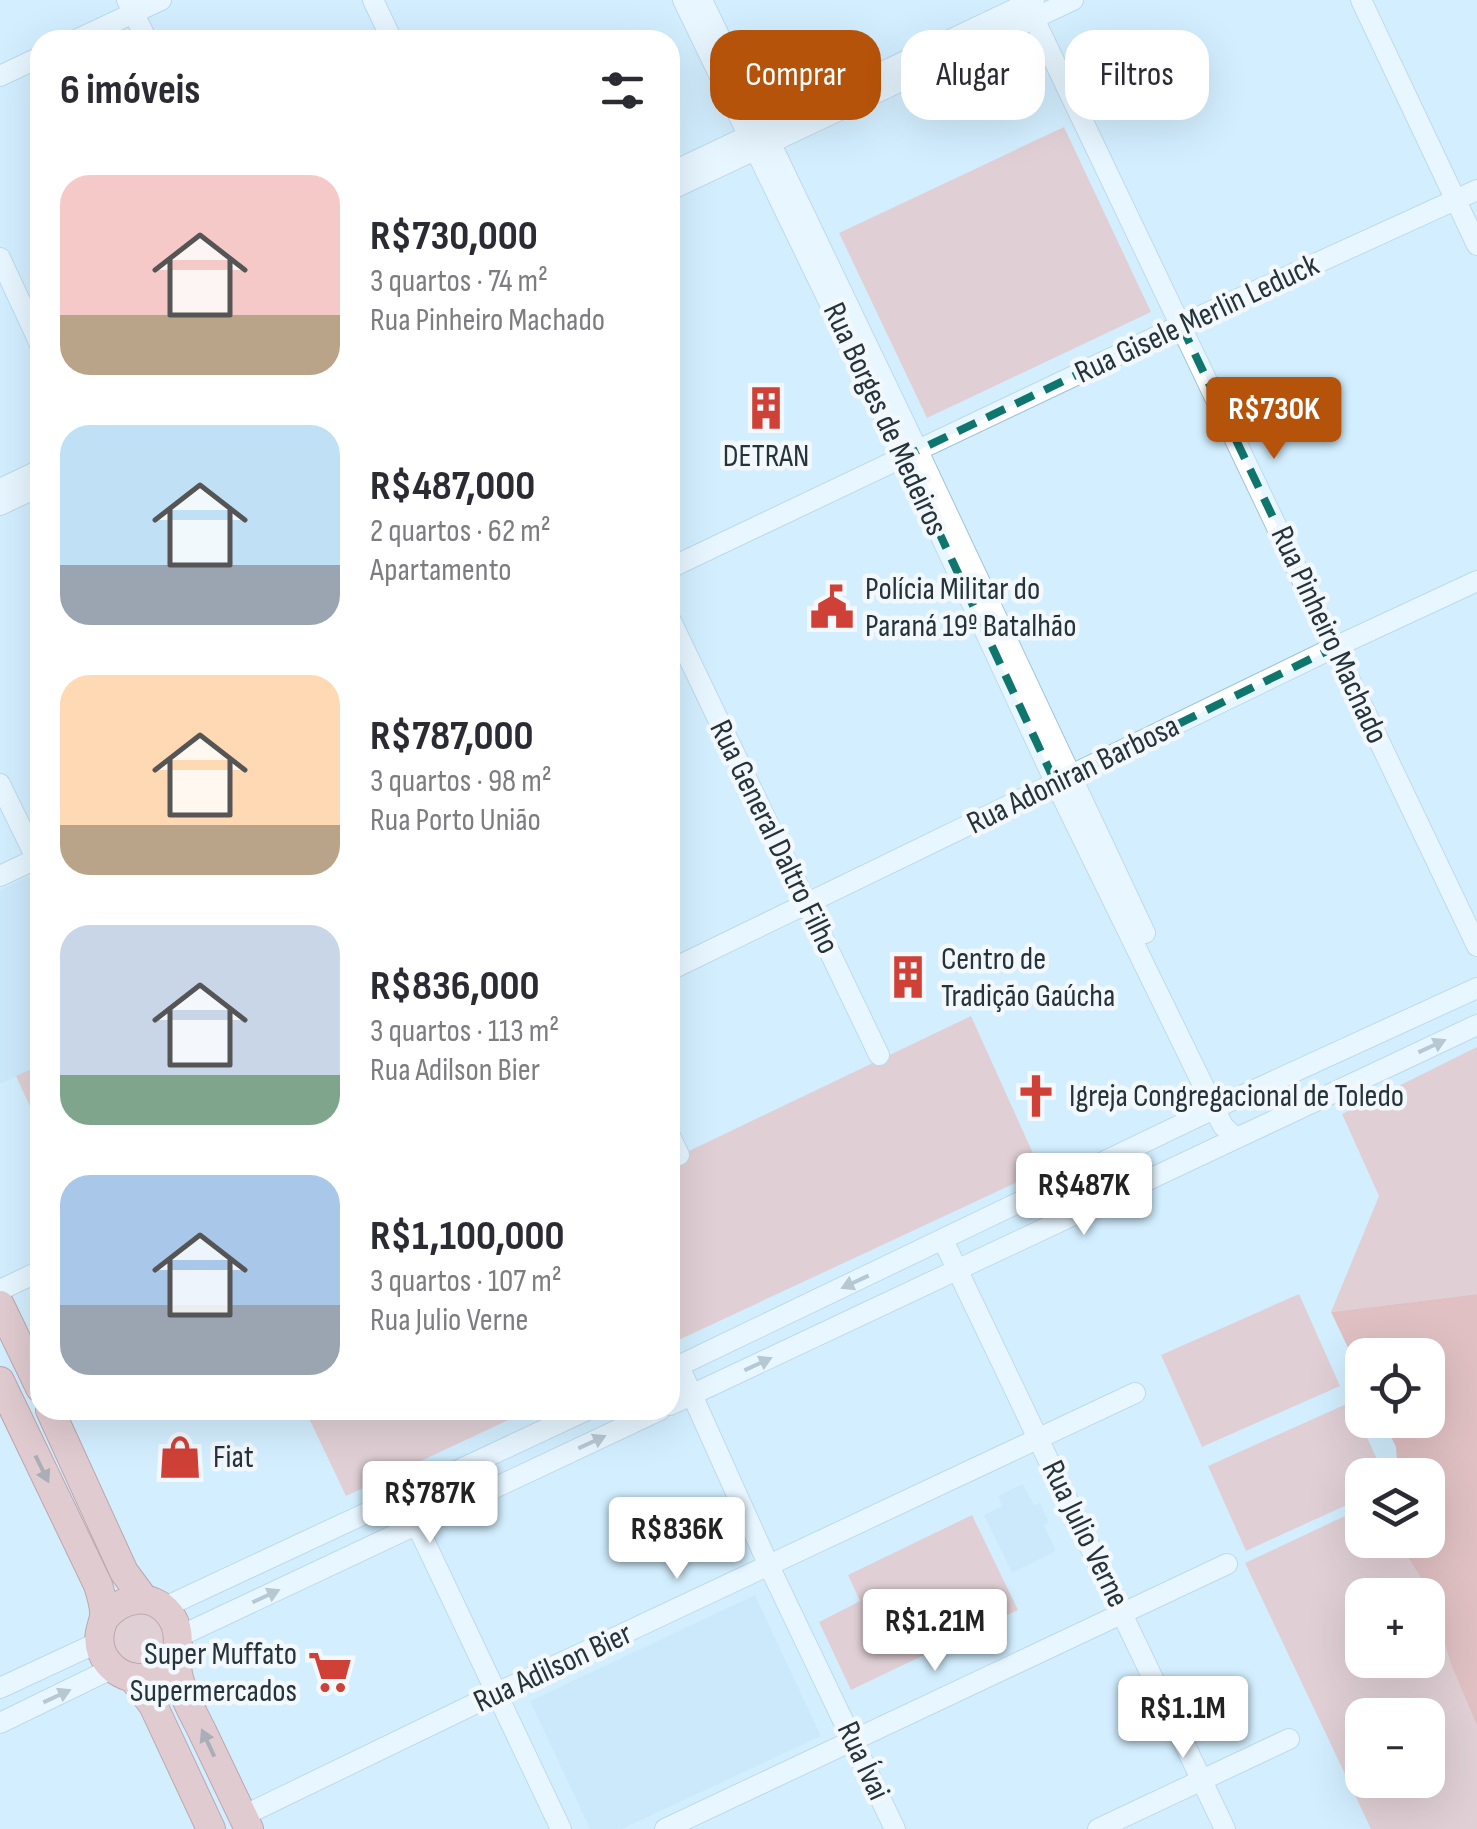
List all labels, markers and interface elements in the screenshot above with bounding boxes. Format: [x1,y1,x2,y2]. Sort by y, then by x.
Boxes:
chip: Comprar [710,30,881,120]
chip: Alugar [901,30,1045,120]
chip: Filtros [1065,30,1209,120]
icon: filters [595,63,650,118]
text: 6 imóveis [60,65,201,116]
text: R$730,000 [370,211,538,262]
icon: home [140,215,260,335]
street label: Rua Gisele Merlin Leduck [1069,245,1325,393]
text: 3 quartos · 74 m² [370,262,548,301]
street label: Rua Borges de Medeiros [814,296,956,542]
text: Rua Pinheiro Machado [370,301,605,340]
pin: R$730K [1193,377,1355,462]
building icon: DETRAN [742,384,790,432]
text: R$730K [1228,390,1320,429]
place label: DETRAN [723,437,809,476]
text: R$487,000 [370,461,535,512]
icon: home [140,465,260,585]
text: 2 quartos · 62 m² [370,512,551,551]
street label: Rua Pinheiro Machado [1262,520,1396,750]
text: Apartamento [370,551,511,590]
place label: Polícia Militar do Paraná 19º Batalhão [865,570,1076,646]
public building icon: Polícia Militar do Paraná 19º Batalhão [808,583,856,631]
street label: Rua Adoniran Barbosa [961,707,1185,843]
text: R$787,000 [370,711,534,762]
street label: Rua General Daltro Filho [701,714,847,960]
icon: home [140,715,260,835]
text: 3 quartos · 98 m² [370,762,552,801]
text: Rua Porto União [370,801,541,840]
place label: Centro de Tradição Gaúcha [941,940,1115,1016]
building icon: Centro de Tradição Gaúcha [884,953,932,1001]
text: R$836,000 [370,961,539,1012]
icon: home [140,965,260,1085]
text: 3 quartos · 113 m² [370,1012,559,1051]
one-way arrow [1418,1038,1447,1055]
text: Rua Adilson Bier [370,1051,540,1090]
church icon: Igreja Congregacional de Toledo [1012,1072,1060,1120]
place label: Igreja Congregacional de Toledo [1069,1077,1404,1116]
pin: R$487K [1003,1153,1165,1238]
text: R$487K [1038,1166,1130,1205]
text: R$1,100,000 [370,1211,564,1262]
icon: home [140,1215,260,1335]
text: 3 quartos · 107 m² [370,1262,562,1301]
one-way arrow [841,1273,870,1290]
text: Rua Julio Verne [370,1301,528,1340]
map controls [1345,1338,1445,1798]
button: locate [1345,1338,1445,1438]
one-way arrow [744,1355,773,1372]
shop icon: Fiat [156,1433,204,1481]
one-way arrow [577,1434,606,1451]
place label: Fiat [213,1438,254,1477]
street label: Rua Julio Verne [1033,1454,1137,1614]
one-way arrow [34,1455,51,1484]
button: layers [1345,1458,1445,1558]
pin: R$787K [349,1461,511,1546]
text: R$787K [385,1474,475,1513]
pin: R$836K [596,1497,758,1582]
text: R$836K [631,1510,723,1549]
button: + [1345,1578,1445,1678]
one-way arrow [252,1587,281,1604]
pin: R$1.21M [843,1589,1027,1674]
text: R$1.21M [885,1602,985,1641]
street label: Rua Adilson Bier [468,1614,638,1722]
place label: Super Muffato Supermercados [130,1635,297,1711]
supermarket icon: Super Muffato Supermercados [306,1648,354,1696]
pin: R$1.1M [1102,1676,1264,1761]
one-way arrow [42,1687,71,1704]
text: R$1.1M [1140,1689,1226,1728]
button: − [1345,1698,1445,1798]
street label: Rua Ívai [828,1716,898,1806]
one-way arrow [199,1728,216,1757]

